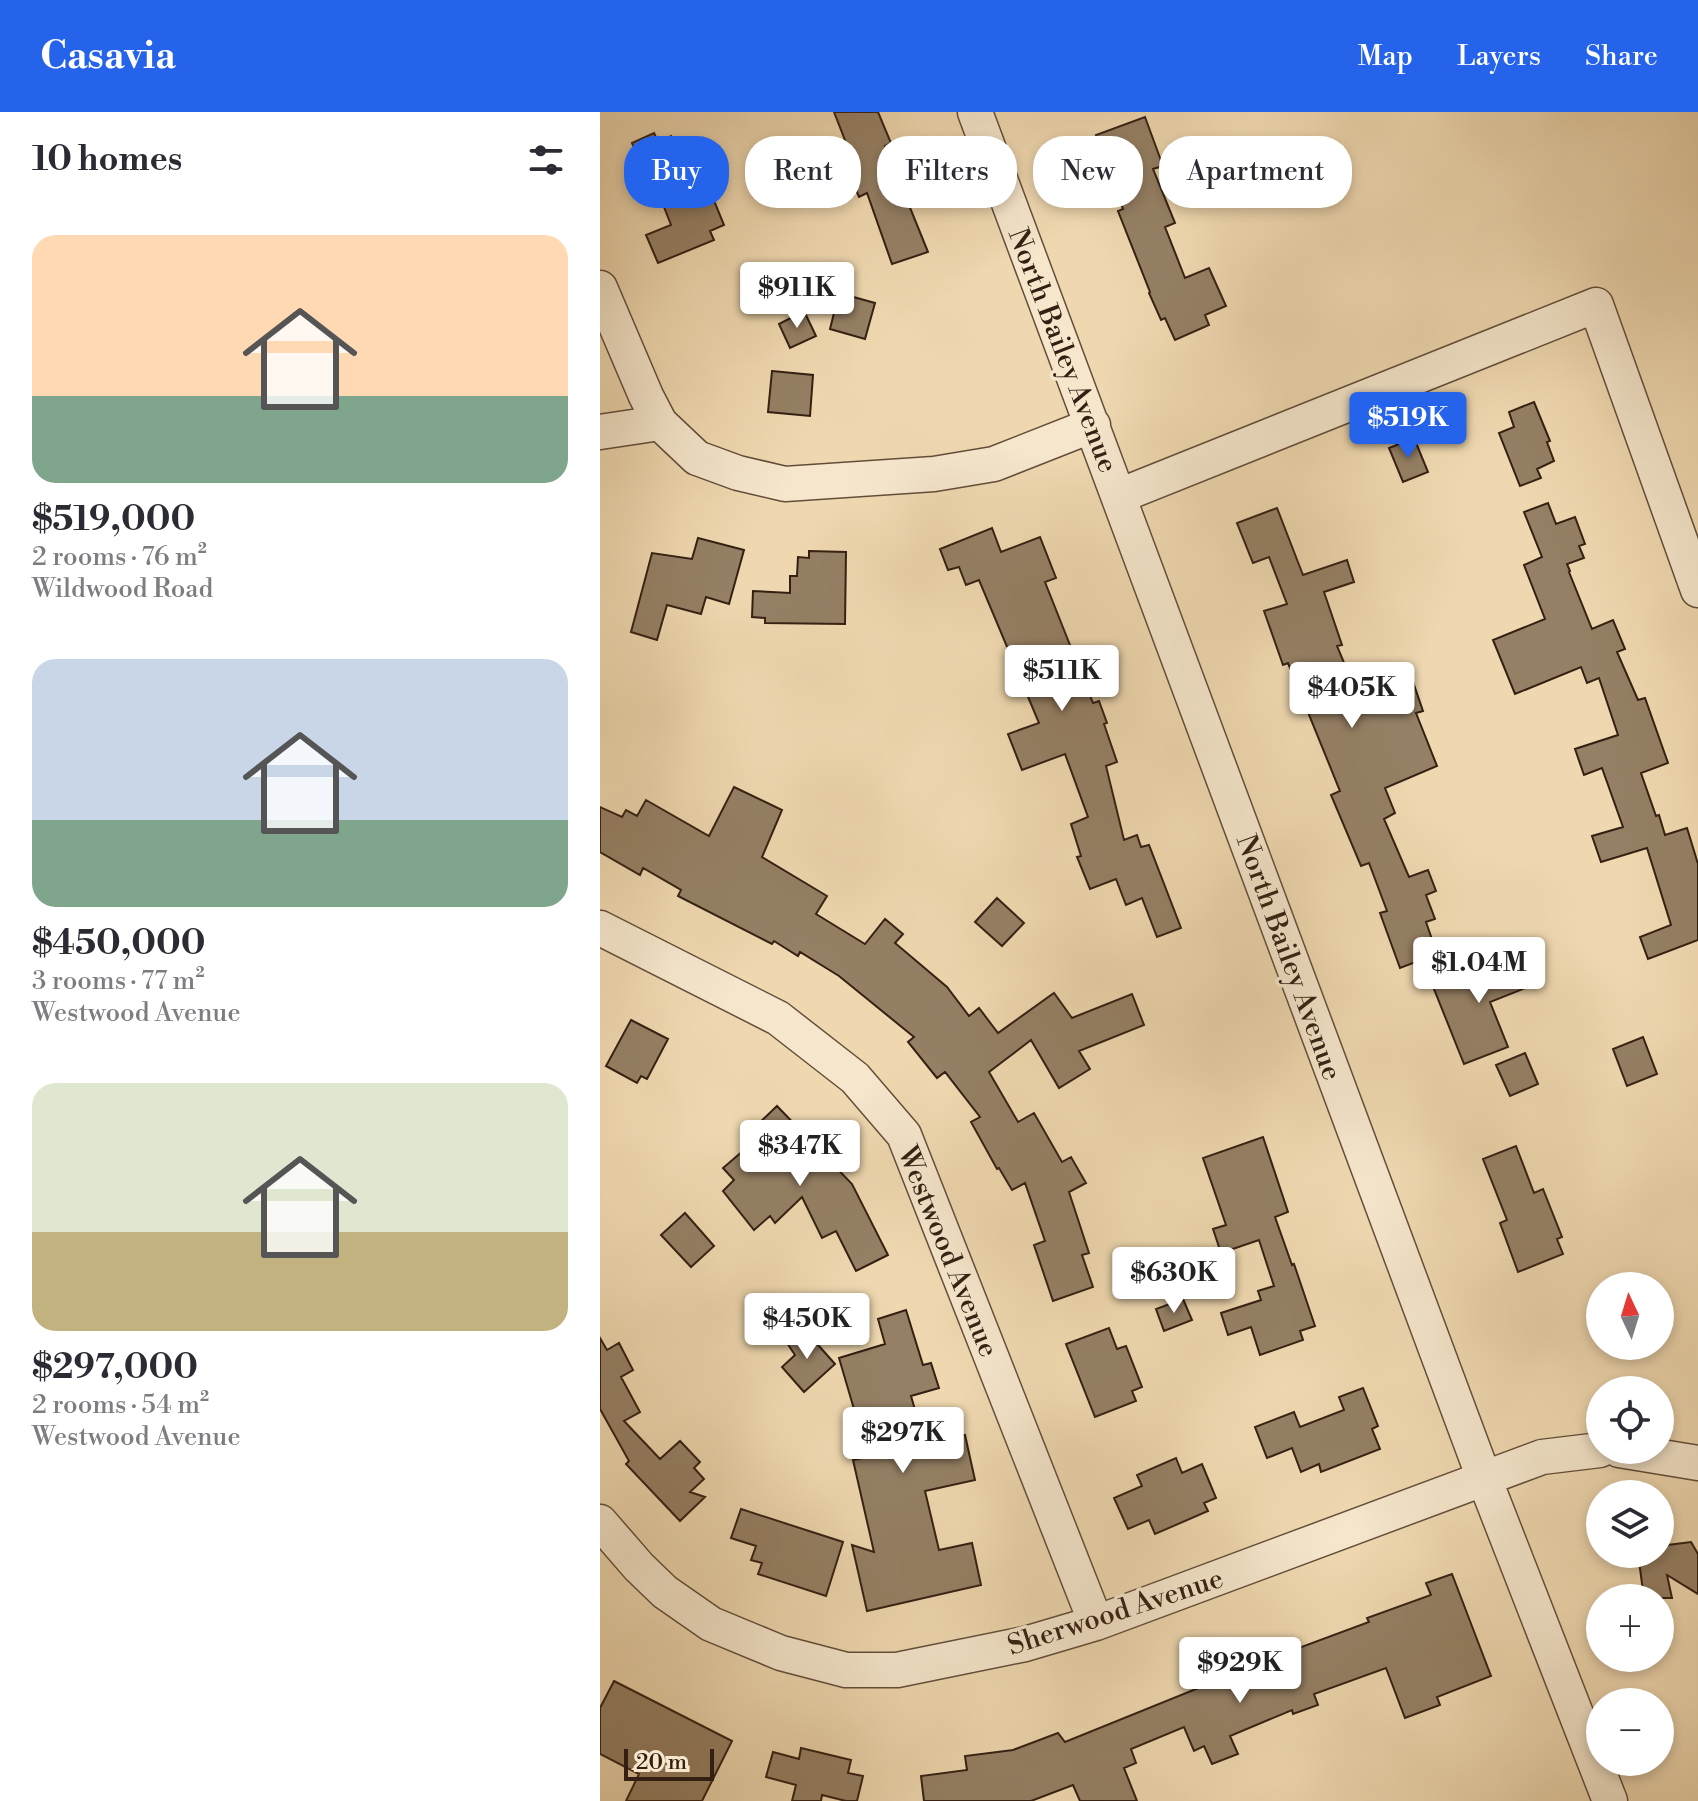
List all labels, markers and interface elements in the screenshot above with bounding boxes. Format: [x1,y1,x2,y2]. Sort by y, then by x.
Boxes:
text: Casavia [40,33,176,80]
text: Map [1358,39,1413,74]
text: Layers [1457,39,1541,74]
text: Share [1585,39,1658,74]
chip: Buy [624,136,729,208]
chip: Rent [745,136,861,208]
chip: Filters [877,136,1017,208]
chip: New [1033,136,1143,208]
chip: Apartment [1159,136,1352,208]
icon: filters [524,138,568,182]
text: 10 homes [32,139,182,181]
street label: North Bailey Avenue [1000,223,1125,478]
pin: $911K [741,262,853,330]
text: $911K [758,272,836,304]
icon: home [228,287,372,431]
pin: $519K [1352,392,1464,460]
text: $519K [1367,402,1449,434]
text: $519,000 [32,499,195,541]
text: 2 rooms · 76 m² [32,541,207,573]
text: Wildwood Road [32,573,213,605]
pin: $511K [1006,645,1118,713]
text: $511K [1023,655,1101,687]
pin: $405K [1296,662,1408,730]
text: $405K [1308,672,1396,704]
icon: home [228,711,372,855]
street label: North Bailey Avenue [1228,830,1349,1085]
text: $450,000 [32,923,205,965]
pin: $1.04M [1414,937,1544,1005]
text: $1.04M [1431,947,1527,979]
text: 3 rooms · 77 m² [32,965,204,997]
text: Westwood Avenue [32,997,241,1029]
pin: $347K [744,1120,856,1188]
text: $347K [758,1130,842,1162]
icon: home [228,1135,372,1279]
street label: Westwood Avenue [889,1140,1006,1362]
pin: $630K [1118,1247,1230,1315]
text: $630K [1130,1257,1218,1289]
north arrow [1586,1272,1674,1360]
map controls [1586,1272,1674,1776]
pin: $450K [751,1293,863,1361]
text: $450K [763,1303,851,1335]
text: $297,000 [32,1347,198,1389]
button: locate [1586,1376,1674,1464]
text: 2 rooms · 54 m² [32,1389,209,1421]
pin: $297K [847,1407,959,1475]
text: $297K [861,1417,945,1449]
text: Westwood Avenue [32,1421,241,1453]
button: layers [1586,1480,1674,1568]
street label: Sherwood Avenue [1003,1561,1228,1664]
button: + [1586,1584,1674,1672]
pin: $929K [1184,1637,1296,1705]
text: $929K [1197,1647,1283,1679]
button: − [1586,1688,1674,1776]
scale bar [624,1745,714,1781]
text: 20 m [636,1749,687,1776]

